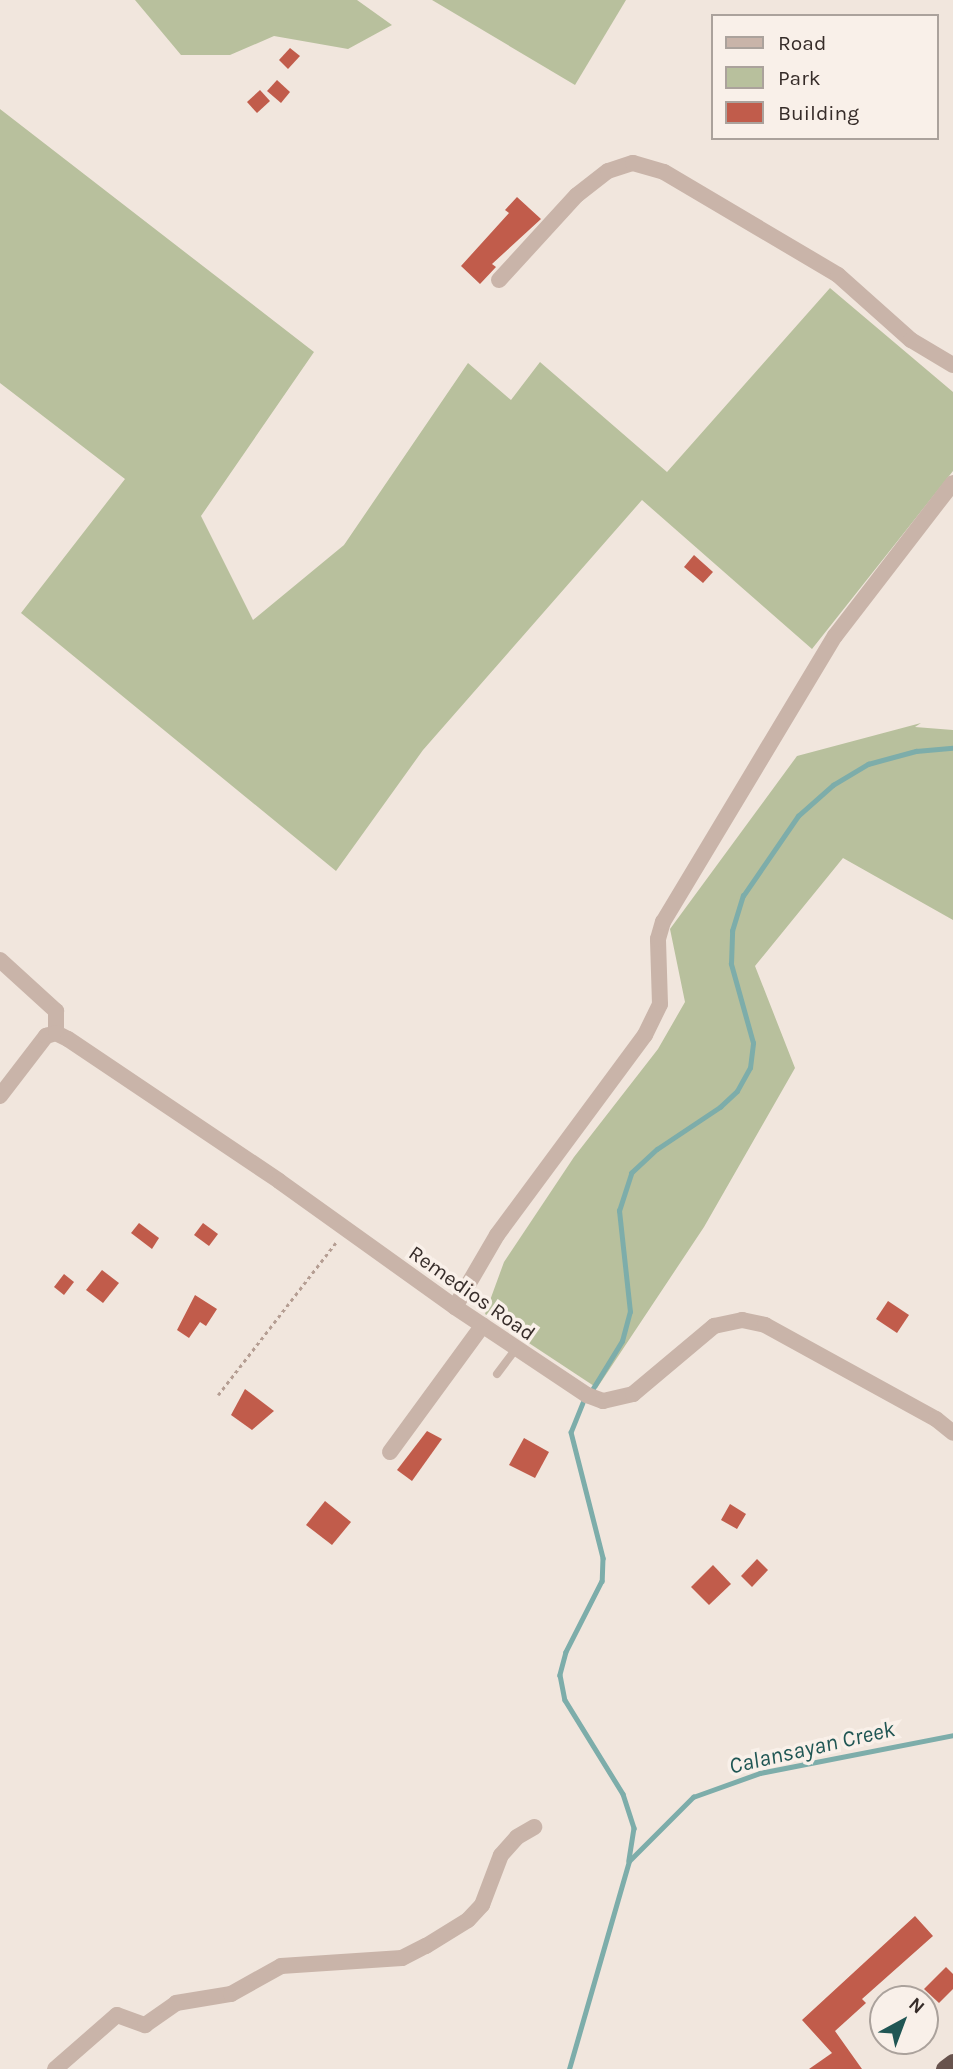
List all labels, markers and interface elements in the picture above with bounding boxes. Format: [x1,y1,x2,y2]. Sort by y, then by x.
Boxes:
legend [712,14,939,140]
text: Road [778,31,826,55]
text: Park [778,66,821,90]
text: Building [778,101,859,125]
street label: Remedios Road [404,1240,540,1346]
water label: Calansayan Creek [726,1716,898,1780]
north arrow [869,1985,939,2055]
text: N [904,1993,929,2018]

